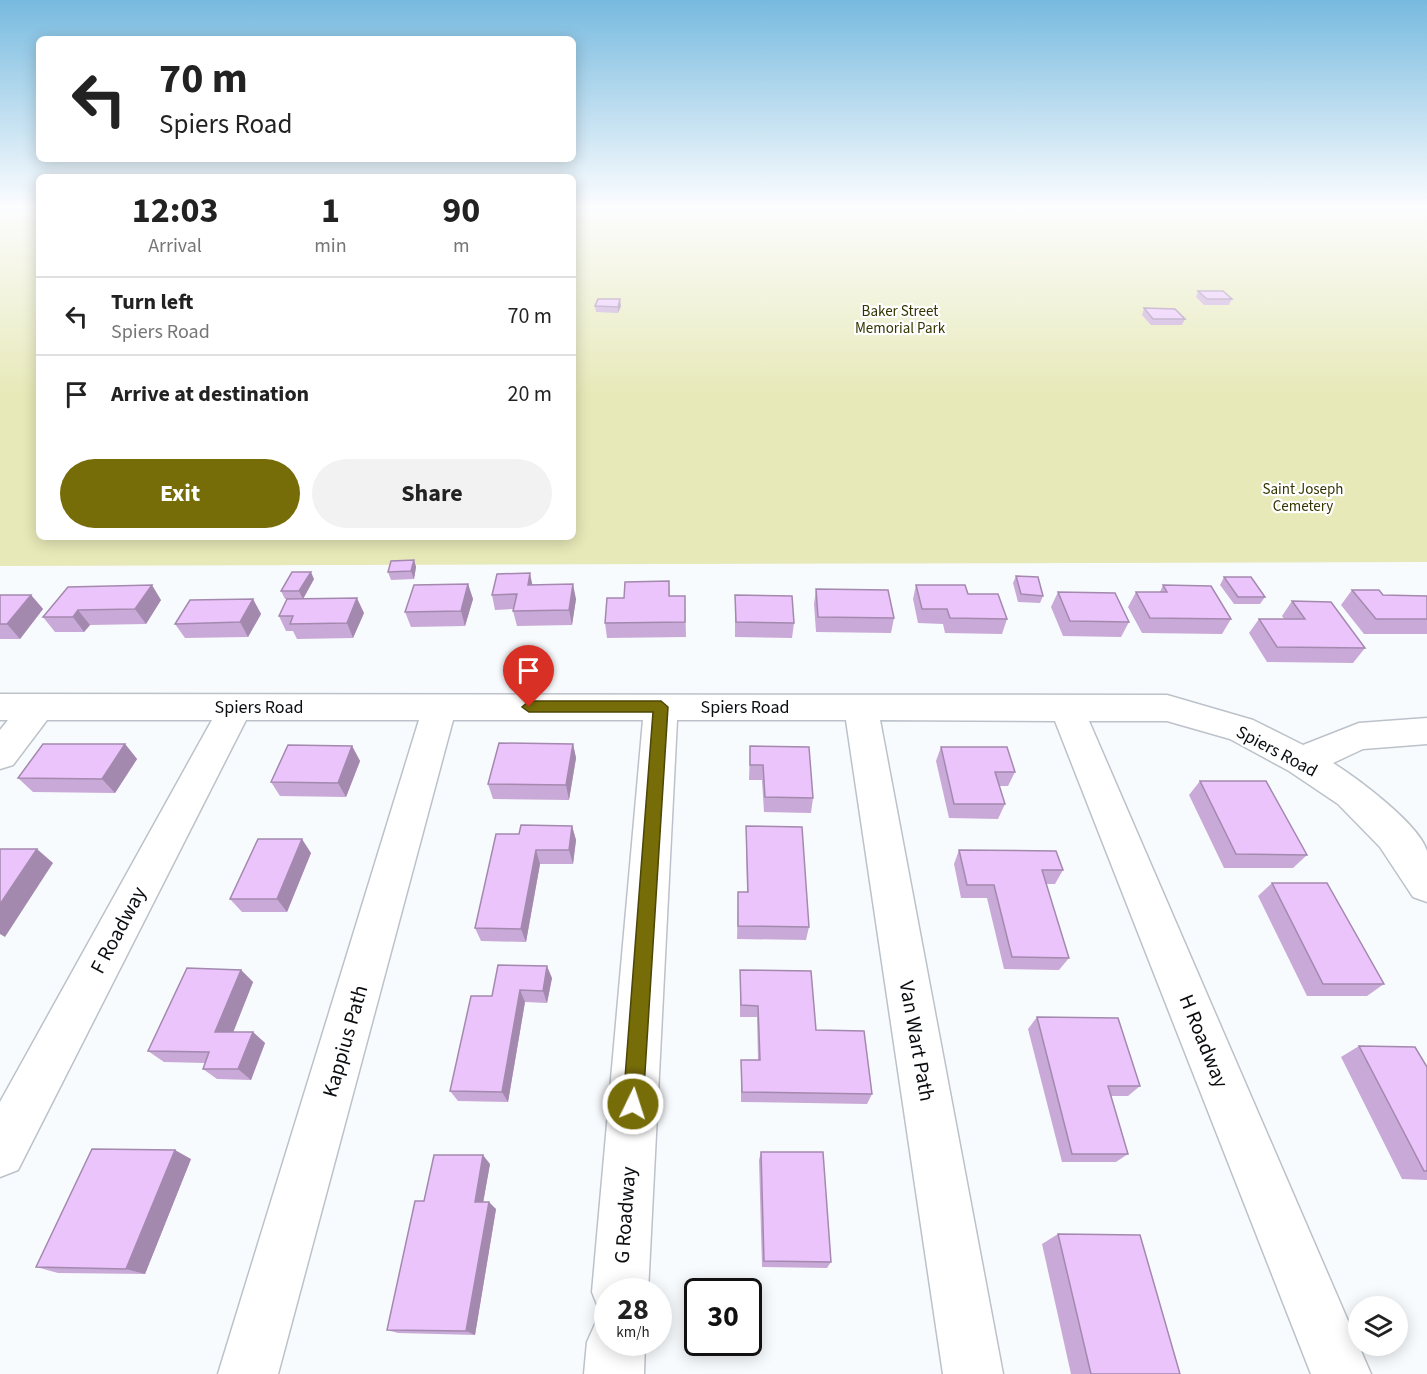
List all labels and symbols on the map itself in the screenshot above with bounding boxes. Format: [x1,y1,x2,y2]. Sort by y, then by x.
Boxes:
park label: Baker Street Memorial Park [855,301,946,339]
park label: Saint Joseph Cemetery [1262,479,1344,517]
pin [503,645,554,707]
street label: Spiers Road [215,695,303,720]
street label: Spiers Road [701,695,789,720]
street label: Spiers Road [1232,720,1322,783]
street label: F Roadway [82,881,154,979]
street label: Van Wart Path [892,978,942,1104]
street label: Kappius Path [315,981,375,1101]
street label: H Roadway [1172,990,1236,1092]
position arrow [601,1072,665,1136]
street label: G Roadway [607,1165,643,1265]
speed limit sign: 30 [684,1278,762,1356]

